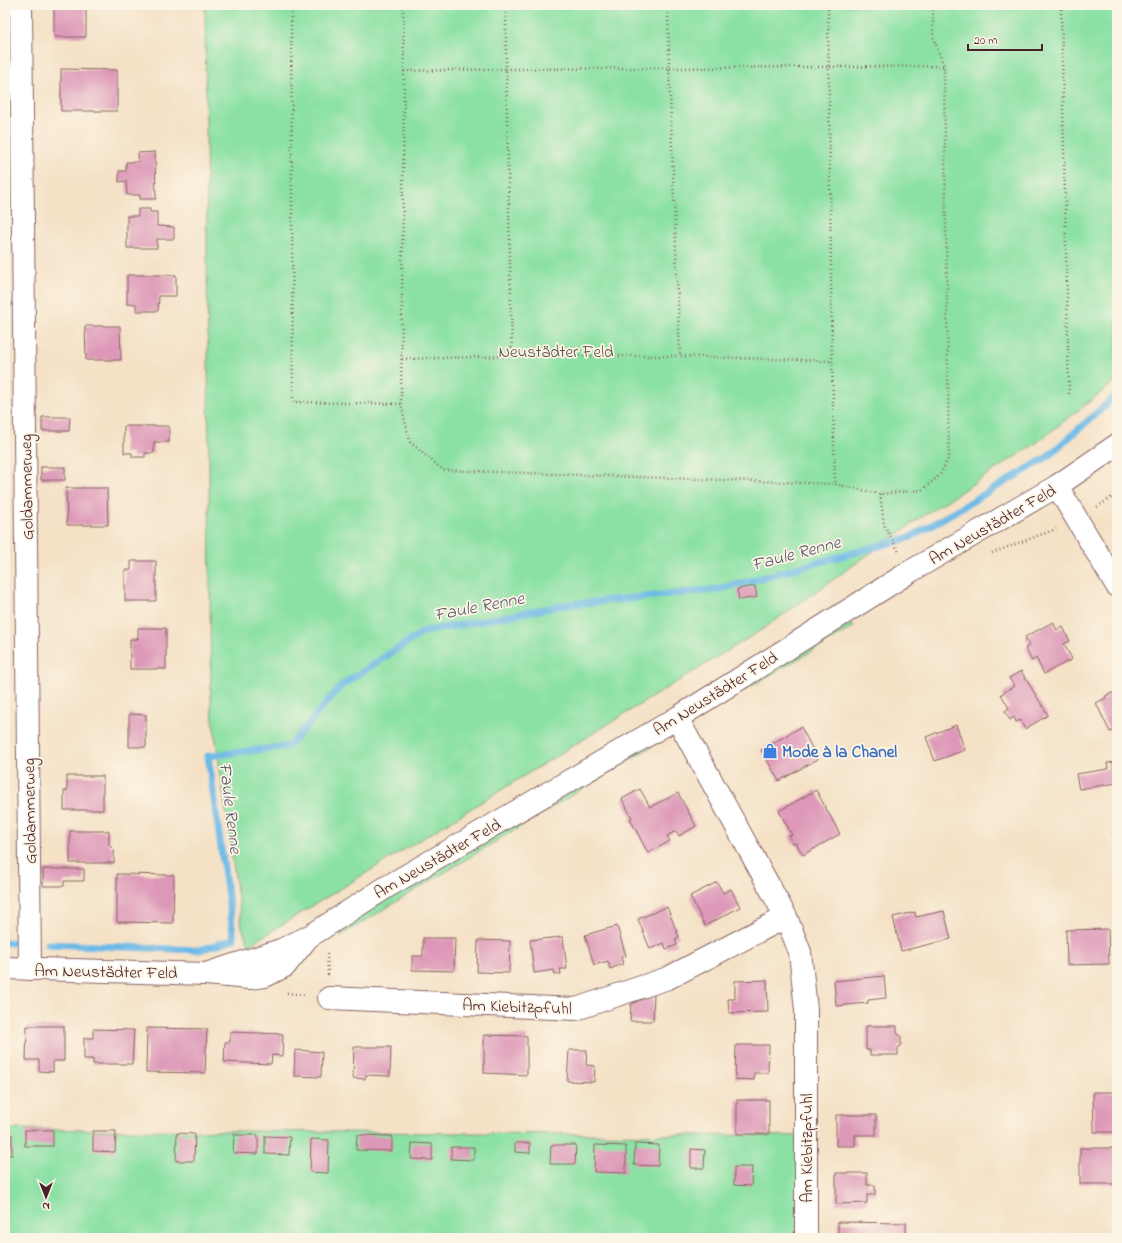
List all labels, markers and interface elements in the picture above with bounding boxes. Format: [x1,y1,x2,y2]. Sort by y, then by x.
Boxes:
scale bar [968,26,1042,52]
text: 20 m [974,32,997,50]
park label: Neustädter Feld [498,340,614,365]
street label: Goldammerweg [14,434,43,540]
street label: Am Neustädter Feld [925,478,1061,572]
water label: Faule Renne [749,530,845,579]
water label: Faule Renne [432,586,527,629]
street label: Am Neustädter Feld [648,646,783,743]
place label: Mode à la Chanel [782,740,897,765]
shop icon: Mode à la Chanel [761,742,779,760]
street label: Goldammerweg [17,758,46,864]
water label: Faule Renne [211,761,248,856]
street label: Am Neustädter Feld [370,812,506,906]
street label: Am Neustädter Feld [34,959,178,986]
street label: Am Kiebitzpfuhl [462,993,572,1022]
street label: Am Kiebitzpfuhl [795,1093,820,1203]
north arrow [26,1177,66,1217]
text: N [42,1198,50,1214]

